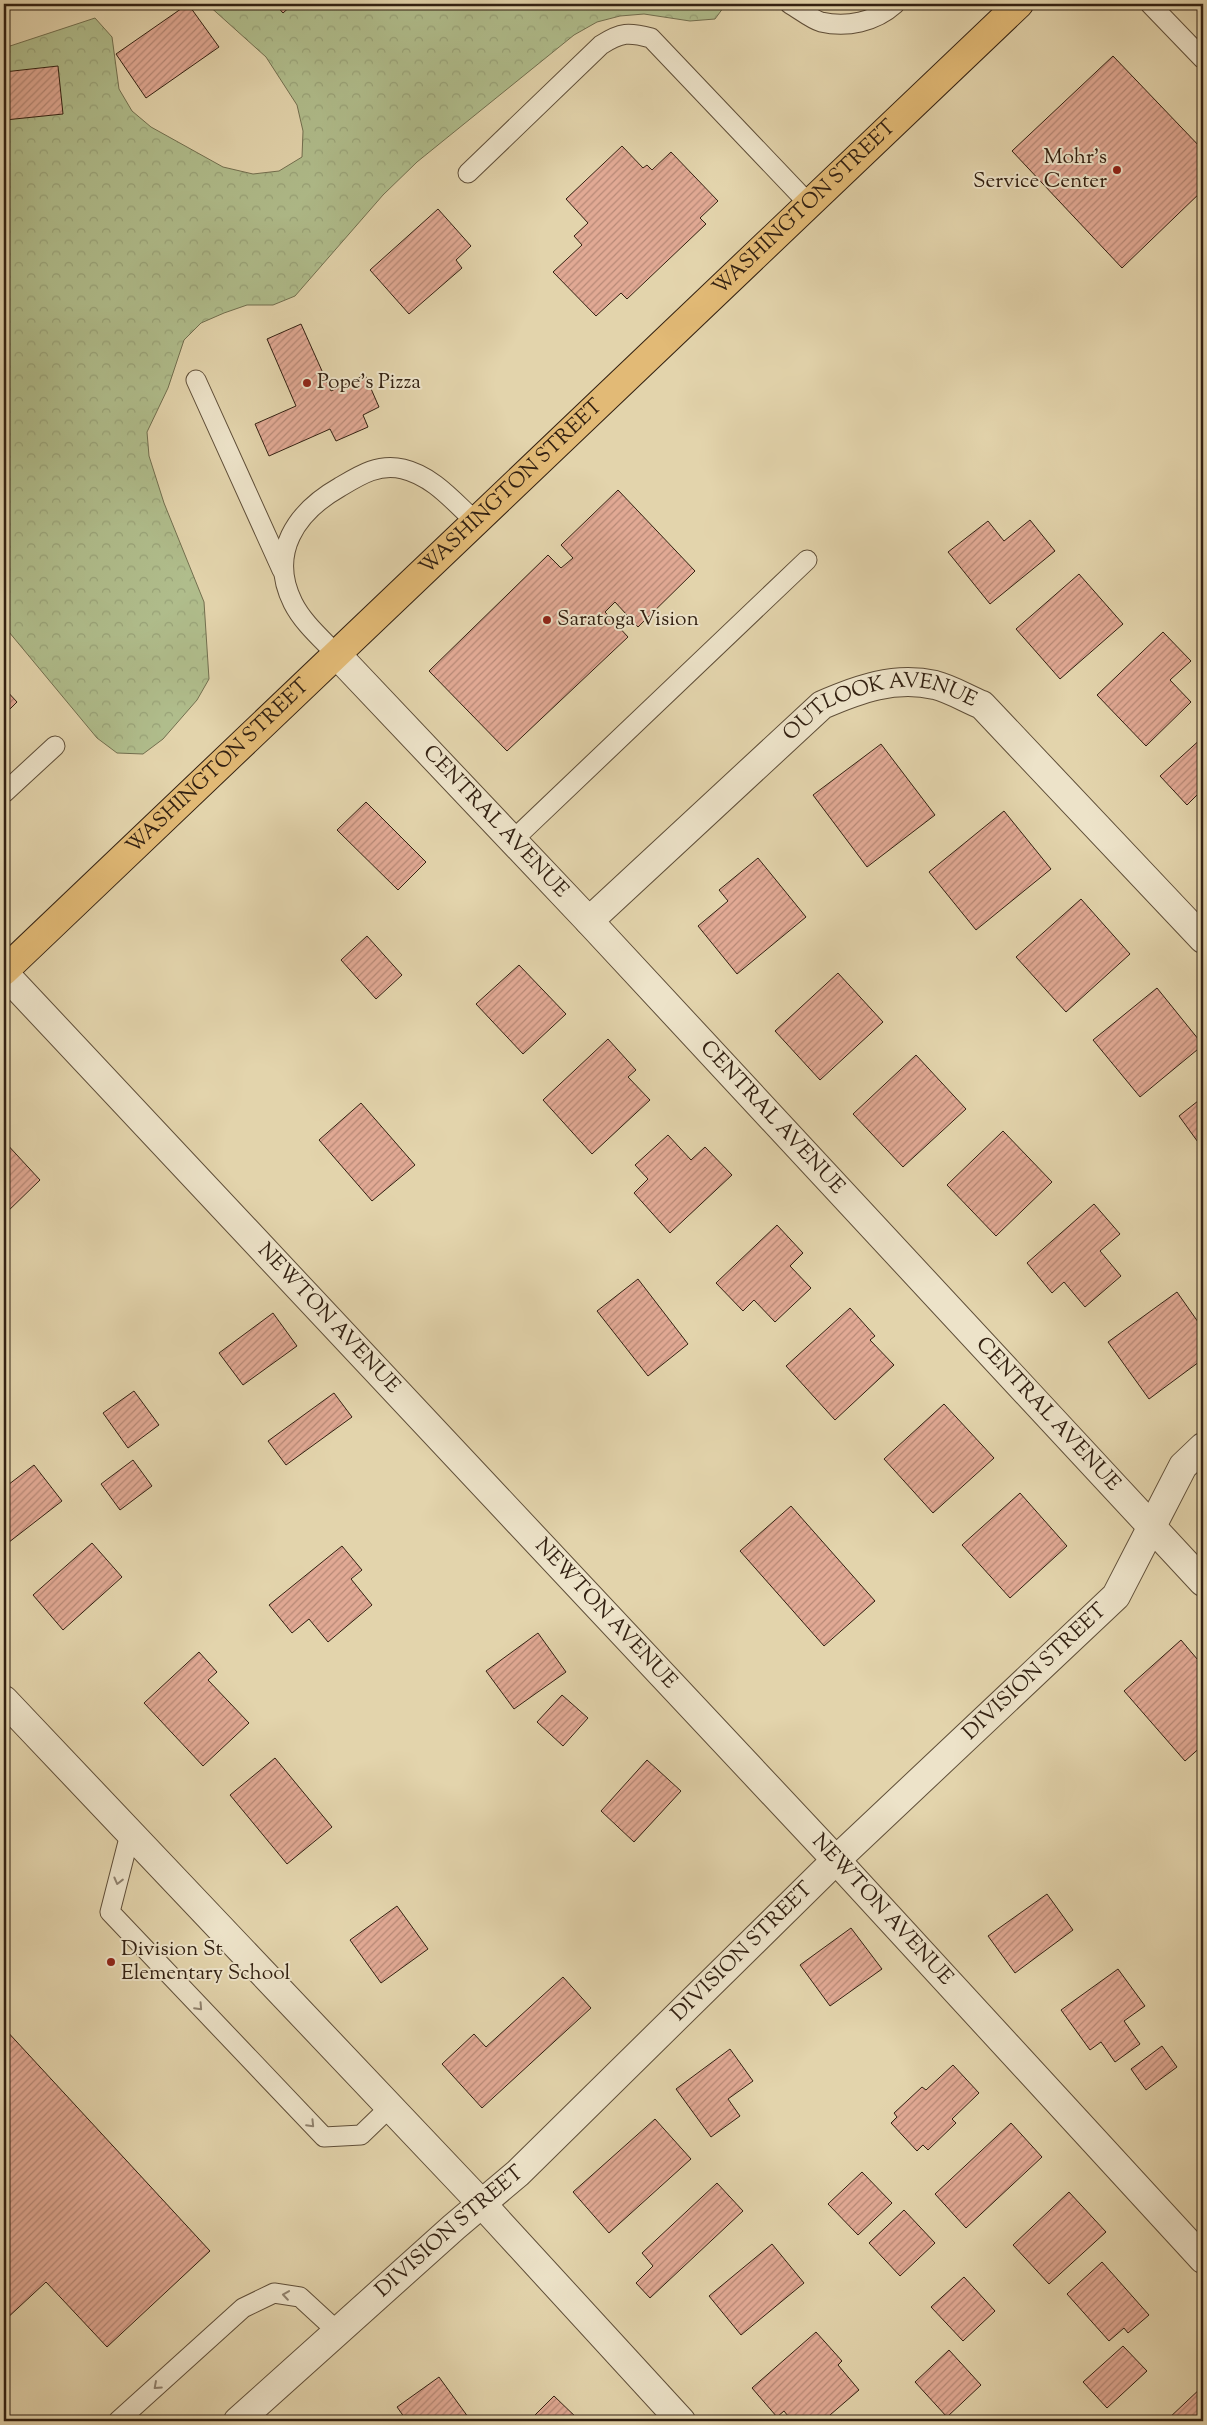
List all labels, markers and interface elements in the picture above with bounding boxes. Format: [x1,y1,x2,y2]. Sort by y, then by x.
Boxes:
street label: WASHINGTON STREET [706,113,903,303]
place label: Mohr's Service Center [973,143,1107,197]
marker: Mohr's Service Center [1111,164,1123,176]
place label: Pope's Pizza [317,368,421,398]
marker: Pope's Pizza [301,377,313,389]
street label: WASHINGTON STREET [413,393,610,582]
place label: Saratoga Vision [557,605,699,635]
marker: Saratoga Vision [541,614,553,626]
street label: OUTLOOK AVENUE [777,667,982,749]
street label: WASHINGTON STREET [120,672,317,862]
street label: CENTRAL AVENUE [415,739,575,905]
street label: CENTRAL AVENUE [692,1034,851,1202]
street label: NEWTON AVENUE [250,1237,407,1401]
street label: CENTRAL AVENUE [968,1331,1127,1499]
street label: NEWTON AVENUE [527,1532,684,1696]
street label: DIVISION STREET [956,1597,1114,1748]
street label: NEWTON AVENUE [804,1827,960,1993]
street label: DIVISION STREET [665,1875,820,2029]
one-way arrow [113,1876,124,1885]
place label: Division St Elementary School [121,1935,291,1989]
marker: Division St Elementary School [105,1956,117,1968]
one-way arrow [193,2001,202,2010]
one-way arrow [305,2119,314,2128]
street label: DIVISION STREET [369,2159,531,2305]
one-way arrow [281,2290,290,2300]
one-way arrow [153,2380,162,2389]

